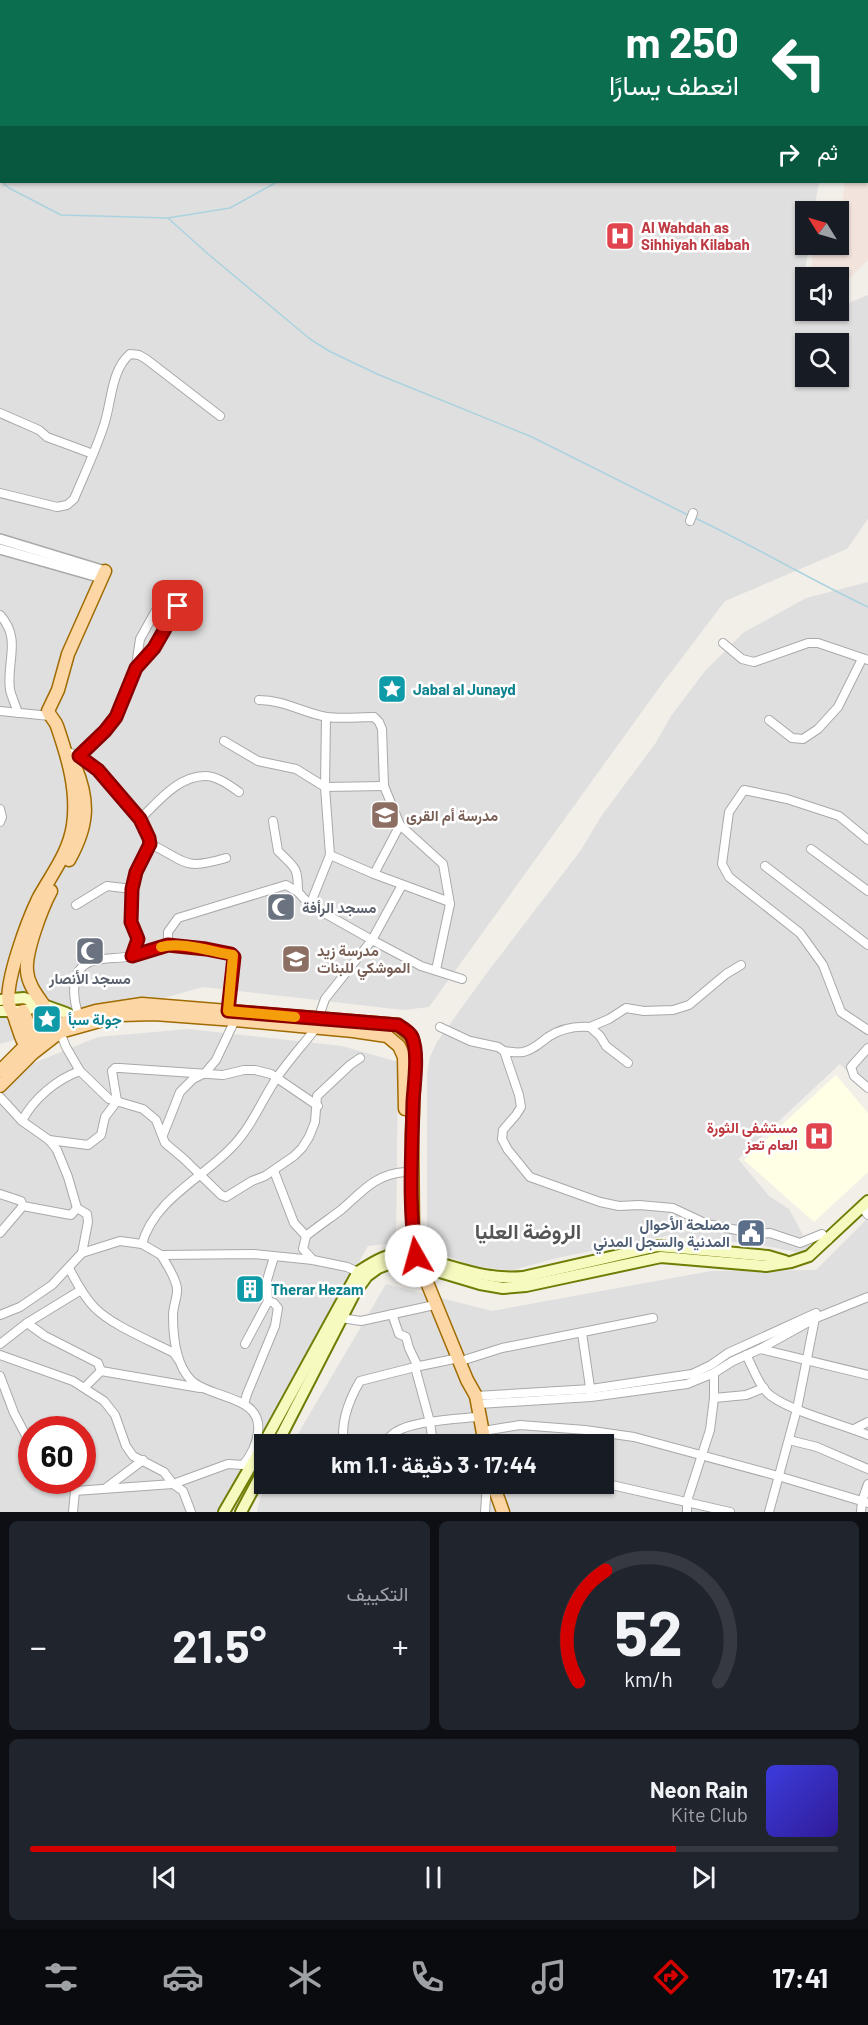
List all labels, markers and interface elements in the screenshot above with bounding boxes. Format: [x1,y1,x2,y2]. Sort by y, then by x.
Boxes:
text: 250 m [625,16,739,66]
icon: left [760,24,838,102]
text: انعطف يسارًا [609,68,739,100]
icon: right [772,138,805,171]
text: ثم [817,138,838,164]
north arrow [795,201,849,255]
map controls [795,201,849,387]
place label: Al Wahdah as Sihhiyah Kilabah [641,218,750,253]
hospital icon: Al Wahdah as Sihhiyah Kilabah [604,220,636,252]
button: sound [795,267,849,321]
button: search [795,333,849,387]
pin [152,580,203,631]
icon: arrive [161,589,194,622]
place icon: Jabal al Junayd [376,673,408,705]
place label: Jabal al Junayd [413,680,516,698]
school or university icon: مدرسة أم القرى [369,799,401,831]
place label: مدرسة أم القرى [406,806,498,826]
mosque icon: مسجد الرأفة [265,891,297,923]
place label: مسجد الرأفة [302,898,376,917]
mosque icon: مسجد الأنصار [74,935,106,967]
place label: مدرسة زيد الموشكي للبنات [317,941,410,981]
school or university icon: مدرسة زيد الموشكي للبنات [280,943,312,975]
place label: مسجد الأنصار [48,969,131,988]
place icon: جولة سبأ [31,1003,63,1035]
place label: جولة سبأ [68,1010,122,1029]
place label: مستشفى الثورة العام تعز [707,1118,798,1155]
hospital icon: مستشفى الثورة العام تعز [803,1120,835,1152]
place label: مصلحة الأحوال المدنية والسجل المدني [593,1215,730,1255]
public building icon: مصلحة الأحوال المدنية والسجل المدني [735,1217,767,1249]
district label: الروضة العليا [475,1218,581,1245]
position arrow [384,1224,448,1288]
building icon: Therar Hezam [234,1273,266,1305]
place label: Therar Hezam [271,1280,363,1298]
speed limit sign: 60 [18,1416,96,1494]
text: 17:44 · 3 دقيقة · 1.1 km [331,1451,537,1477]
text: التكييف [346,1581,409,1605]
text: 52 [614,1594,683,1668]
text: 21.5° [172,1618,266,1672]
text: − [30,1626,47,1666]
text: + [392,1626,409,1666]
text: km/h [624,1667,673,1692]
text: Neon Rain [650,1776,748,1802]
text: Kite Club [671,1802,748,1826]
icon: previous [148,1861,181,1894]
icon: pause [417,1861,450,1894]
icon: next [687,1861,720,1894]
icon: filters [40,1956,82,1998]
icon: car [162,1956,204,1998]
icon: climate [284,1956,326,1998]
icon: phone [406,1956,448,1998]
icon: music [528,1956,570,1998]
icon: directions [650,1956,692,1998]
text: 17:41 [772,1961,828,1993]

